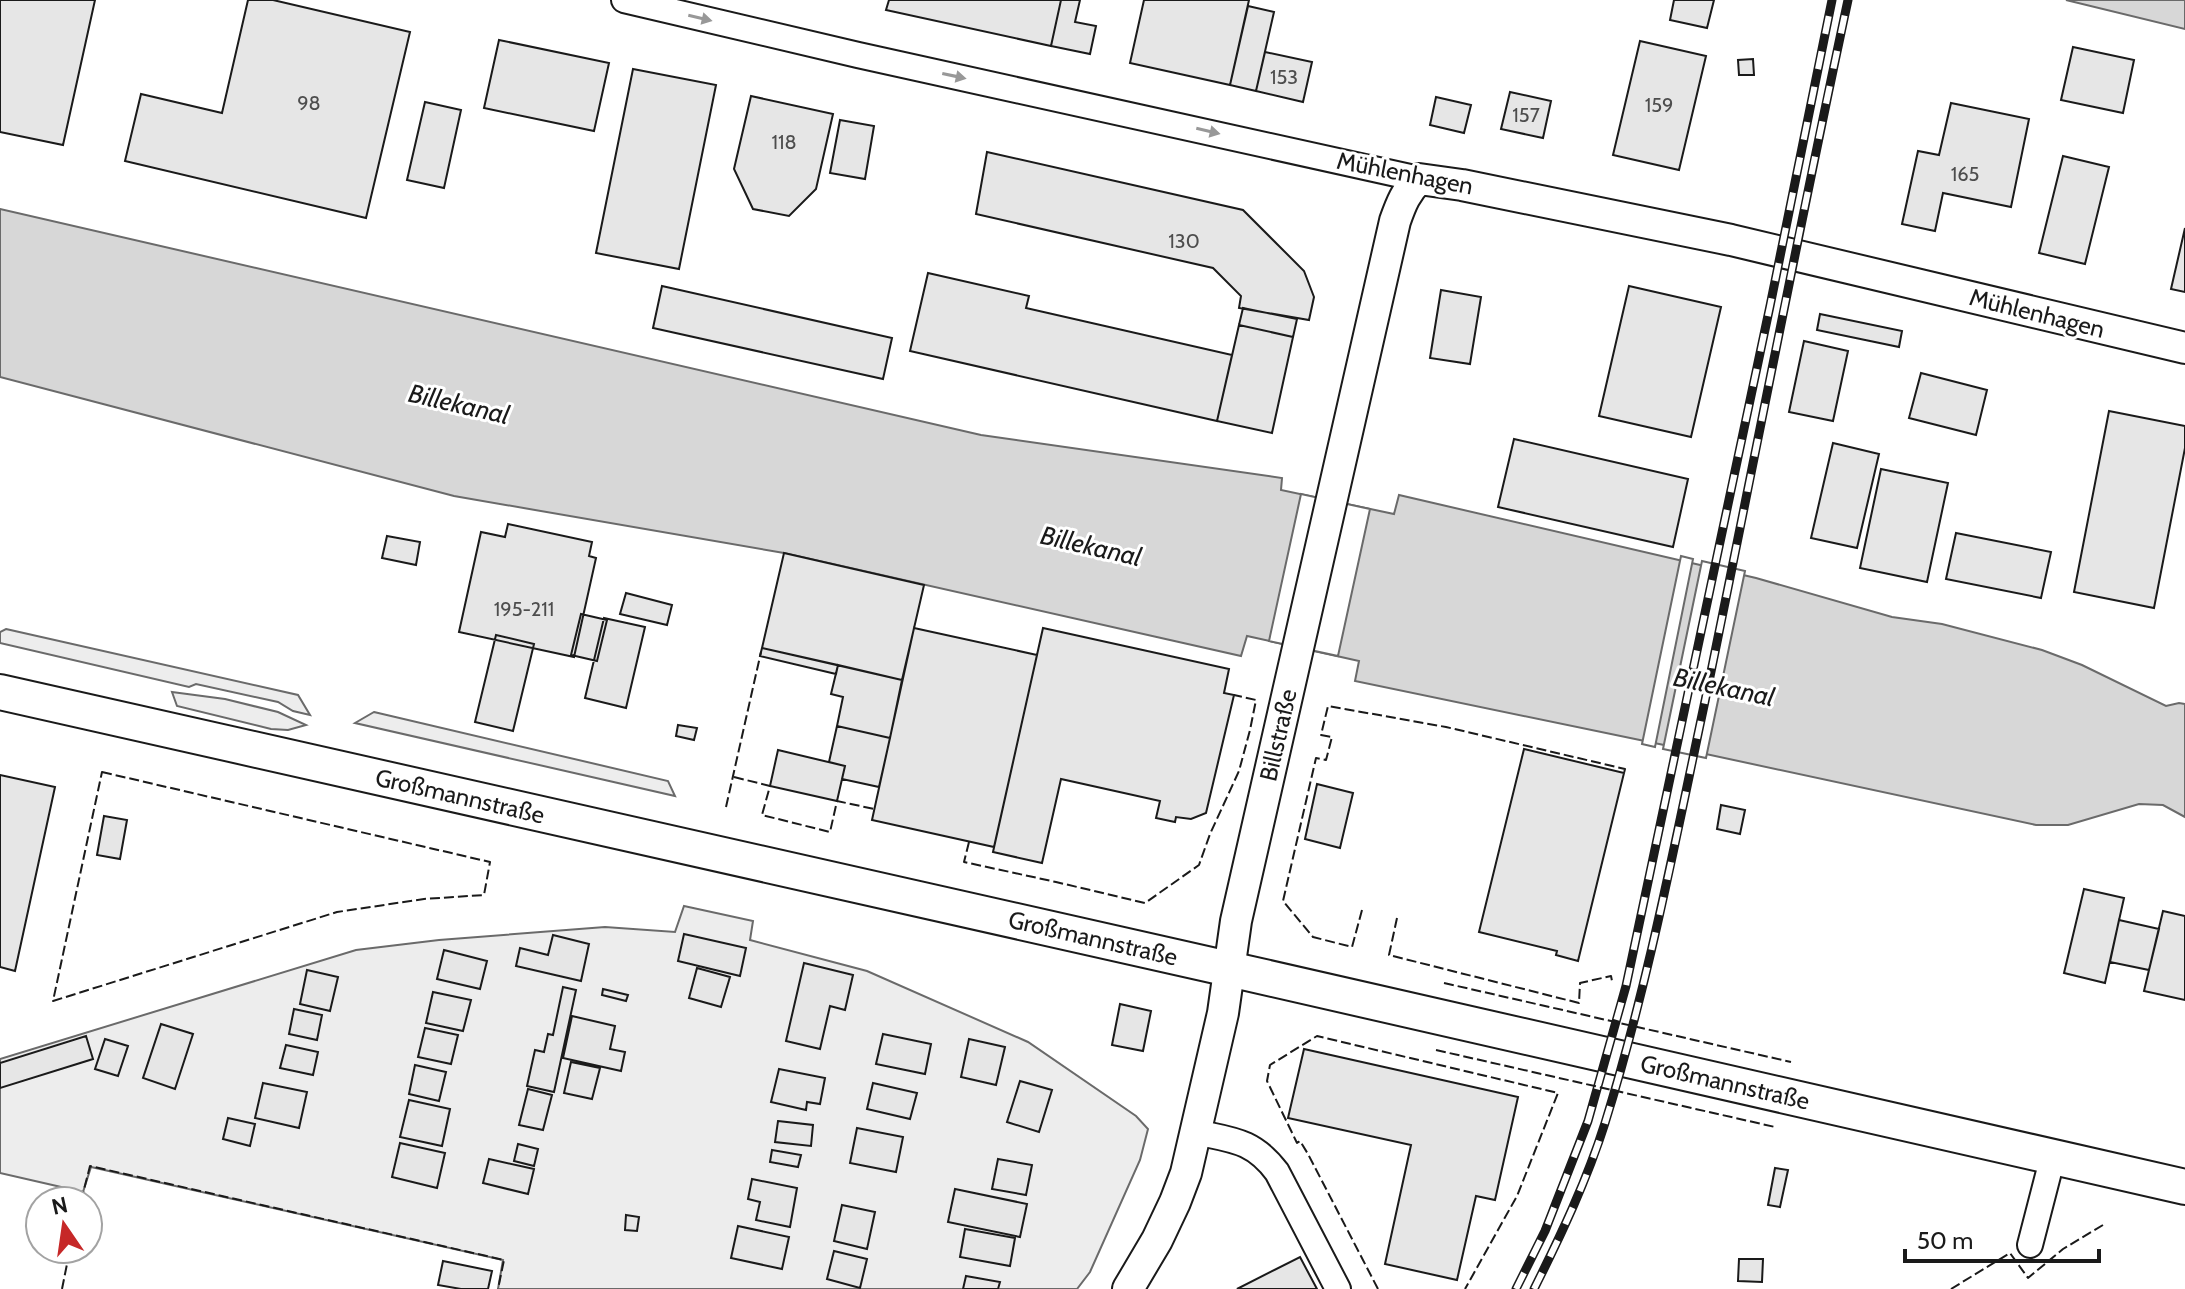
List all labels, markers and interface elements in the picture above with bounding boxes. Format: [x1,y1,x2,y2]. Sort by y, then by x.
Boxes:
one-way arrow [688,12,713,25]
house number: 153 [1270,65,1298,89]
one-way arrow [941,70,966,82]
house number: 98 [297,91,321,115]
house number: 159 [1645,93,1673,117]
house number: 157 [1512,103,1540,127]
one-way arrow [1195,125,1220,138]
house number: 118 [771,130,797,154]
street label: Mühlenhagen [1334,146,1476,200]
house number: 165 [1951,162,1979,186]
house number: 130 [1168,229,1200,253]
street label: Mühlenhagen [1966,282,2108,344]
water label: Billekanal [405,377,513,431]
water label: Billekanal [1037,519,1145,573]
house number: 195-211 [494,597,554,621]
water label: Billekanal [1670,661,1778,713]
street label: Billstraße [1253,686,1303,784]
street label: Großmannstraße [373,762,547,830]
street label: Großmannstraße [1006,904,1180,972]
street label: Großmannstraße [1638,1048,1812,1116]
north arrow [24,1185,104,1265]
text: N [49,1191,70,1221]
scale bar [1905,1213,2099,1263]
text: 50 m [1917,1226,1973,1255]

